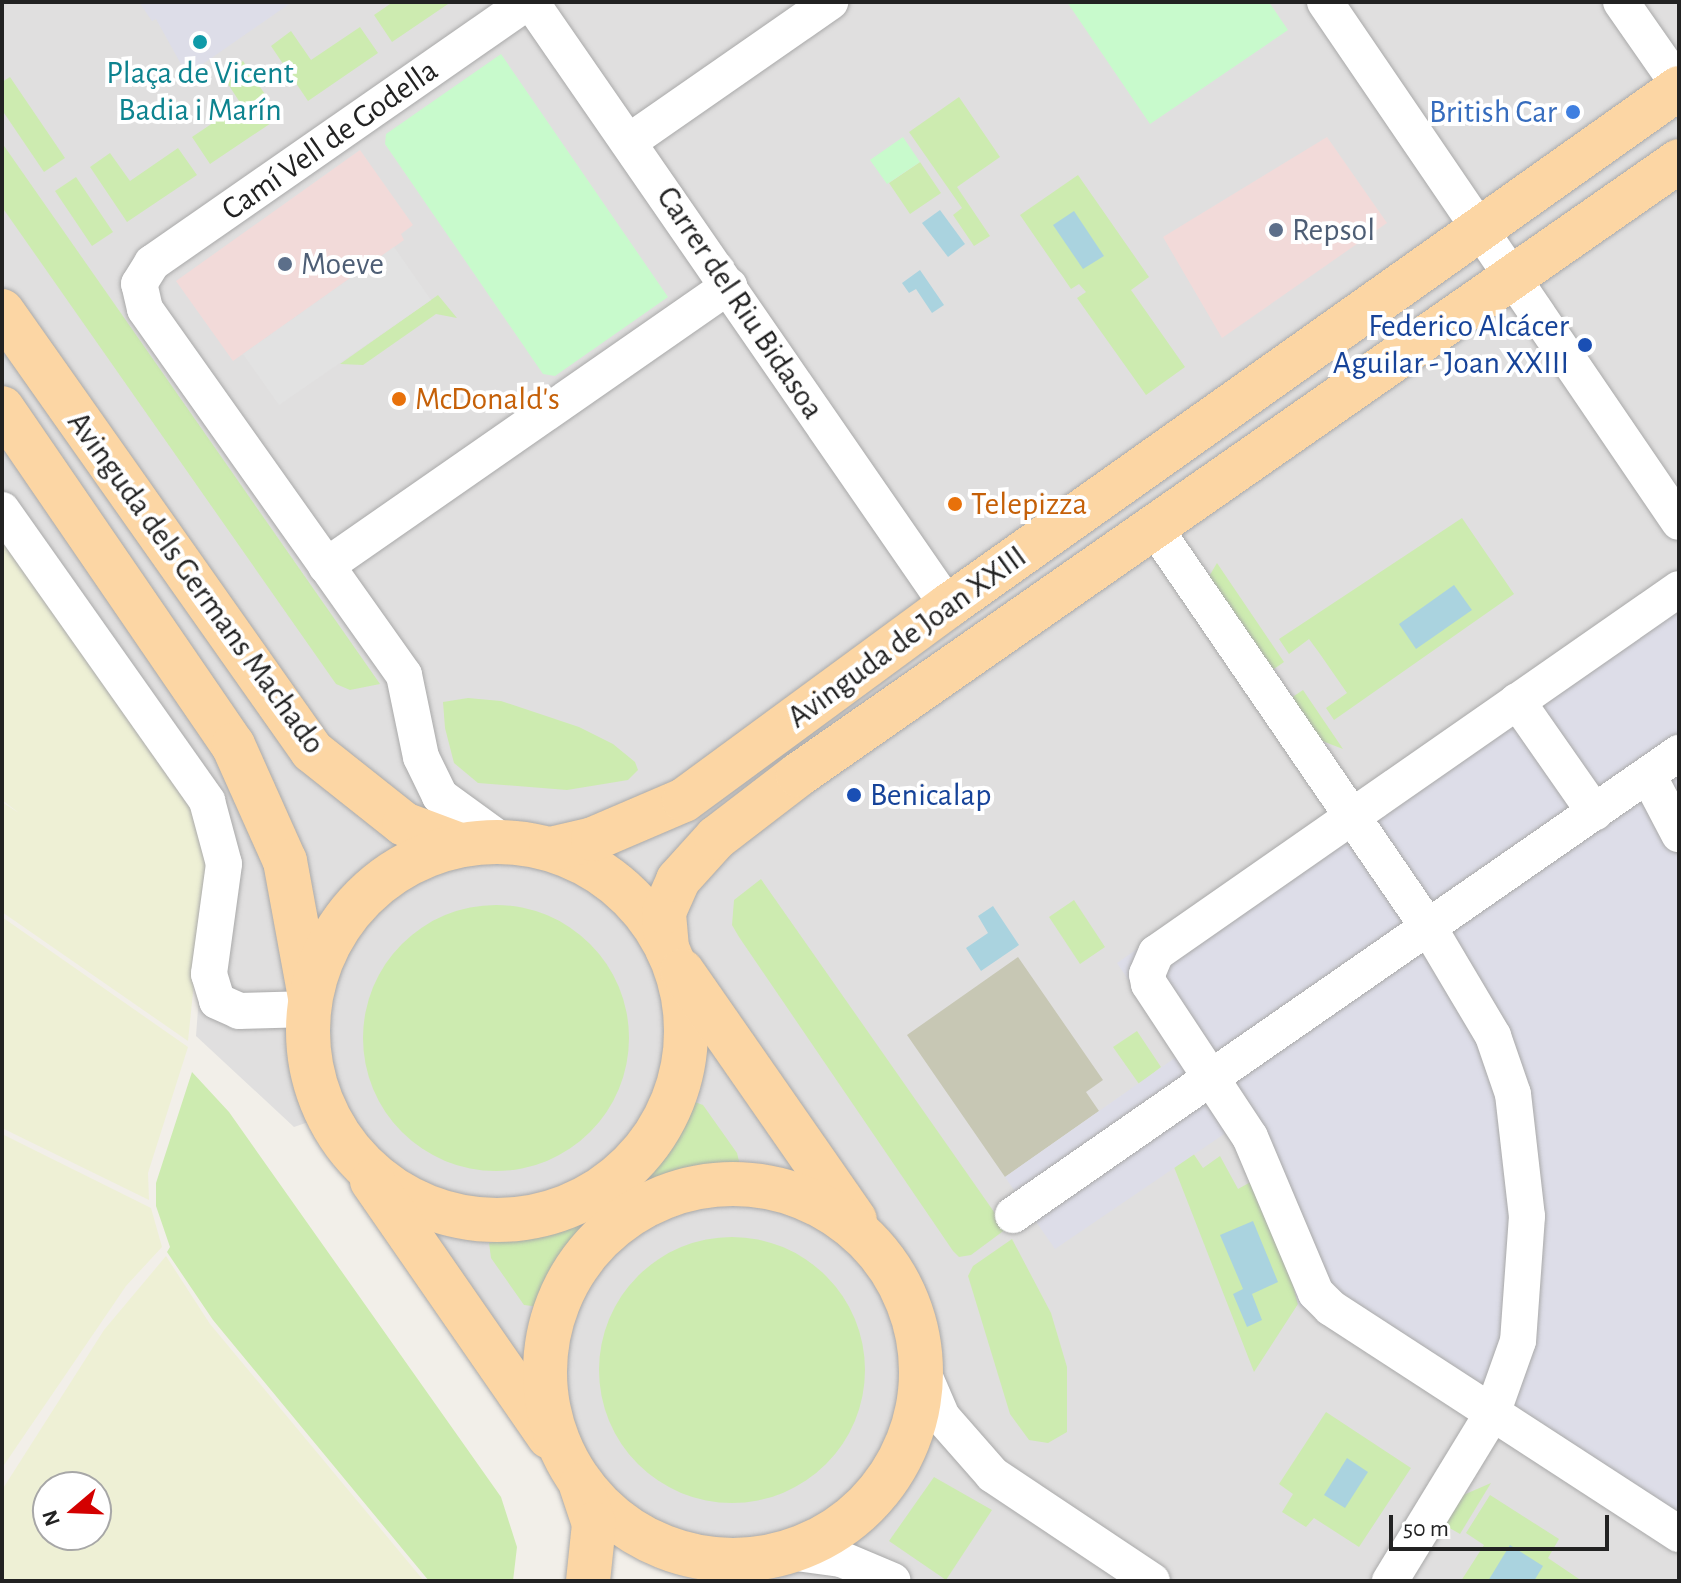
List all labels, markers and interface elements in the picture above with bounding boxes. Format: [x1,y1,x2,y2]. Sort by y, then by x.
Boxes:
marker: Plaça de Vicent Badia i Marín [191,33,209,51]
street label: Camí Vell de Godella [215,51,445,229]
place label: Plaça de Vicent Badia i Marín [106,55,294,130]
place label: British Car [1429,93,1557,131]
marker: British Car [1564,103,1582,121]
street label: Carrer del Riu Bidasoa [648,179,832,427]
place label: Repsol [1292,211,1375,249]
marker: Repsol [1267,221,1285,239]
place label: Moeve [301,245,384,283]
marker: Moeve [276,255,294,273]
place label: Federico Alcácer Aguilar - Joan XXIII [1333,308,1569,383]
marker: Federico Alcácer Aguilar - Joan XXIII [1576,336,1594,354]
place label: McDonald's [415,380,560,418]
marker: McDonald's [390,390,408,408]
street label: Avinguda dels Germans Machado [59,404,333,762]
place label: Telepizza [971,485,1087,523]
marker: Telepizza [946,495,964,513]
street label: Avinguda de Joan XXIII [780,537,1034,737]
place label: Benicalap [870,776,992,814]
marker: Benicalap [845,786,863,804]
north arrow [32,1471,112,1551]
scale bar [1393,1499,1613,1549]
text: N [38,1507,64,1529]
text: 50 m [1403,1517,1449,1541]

